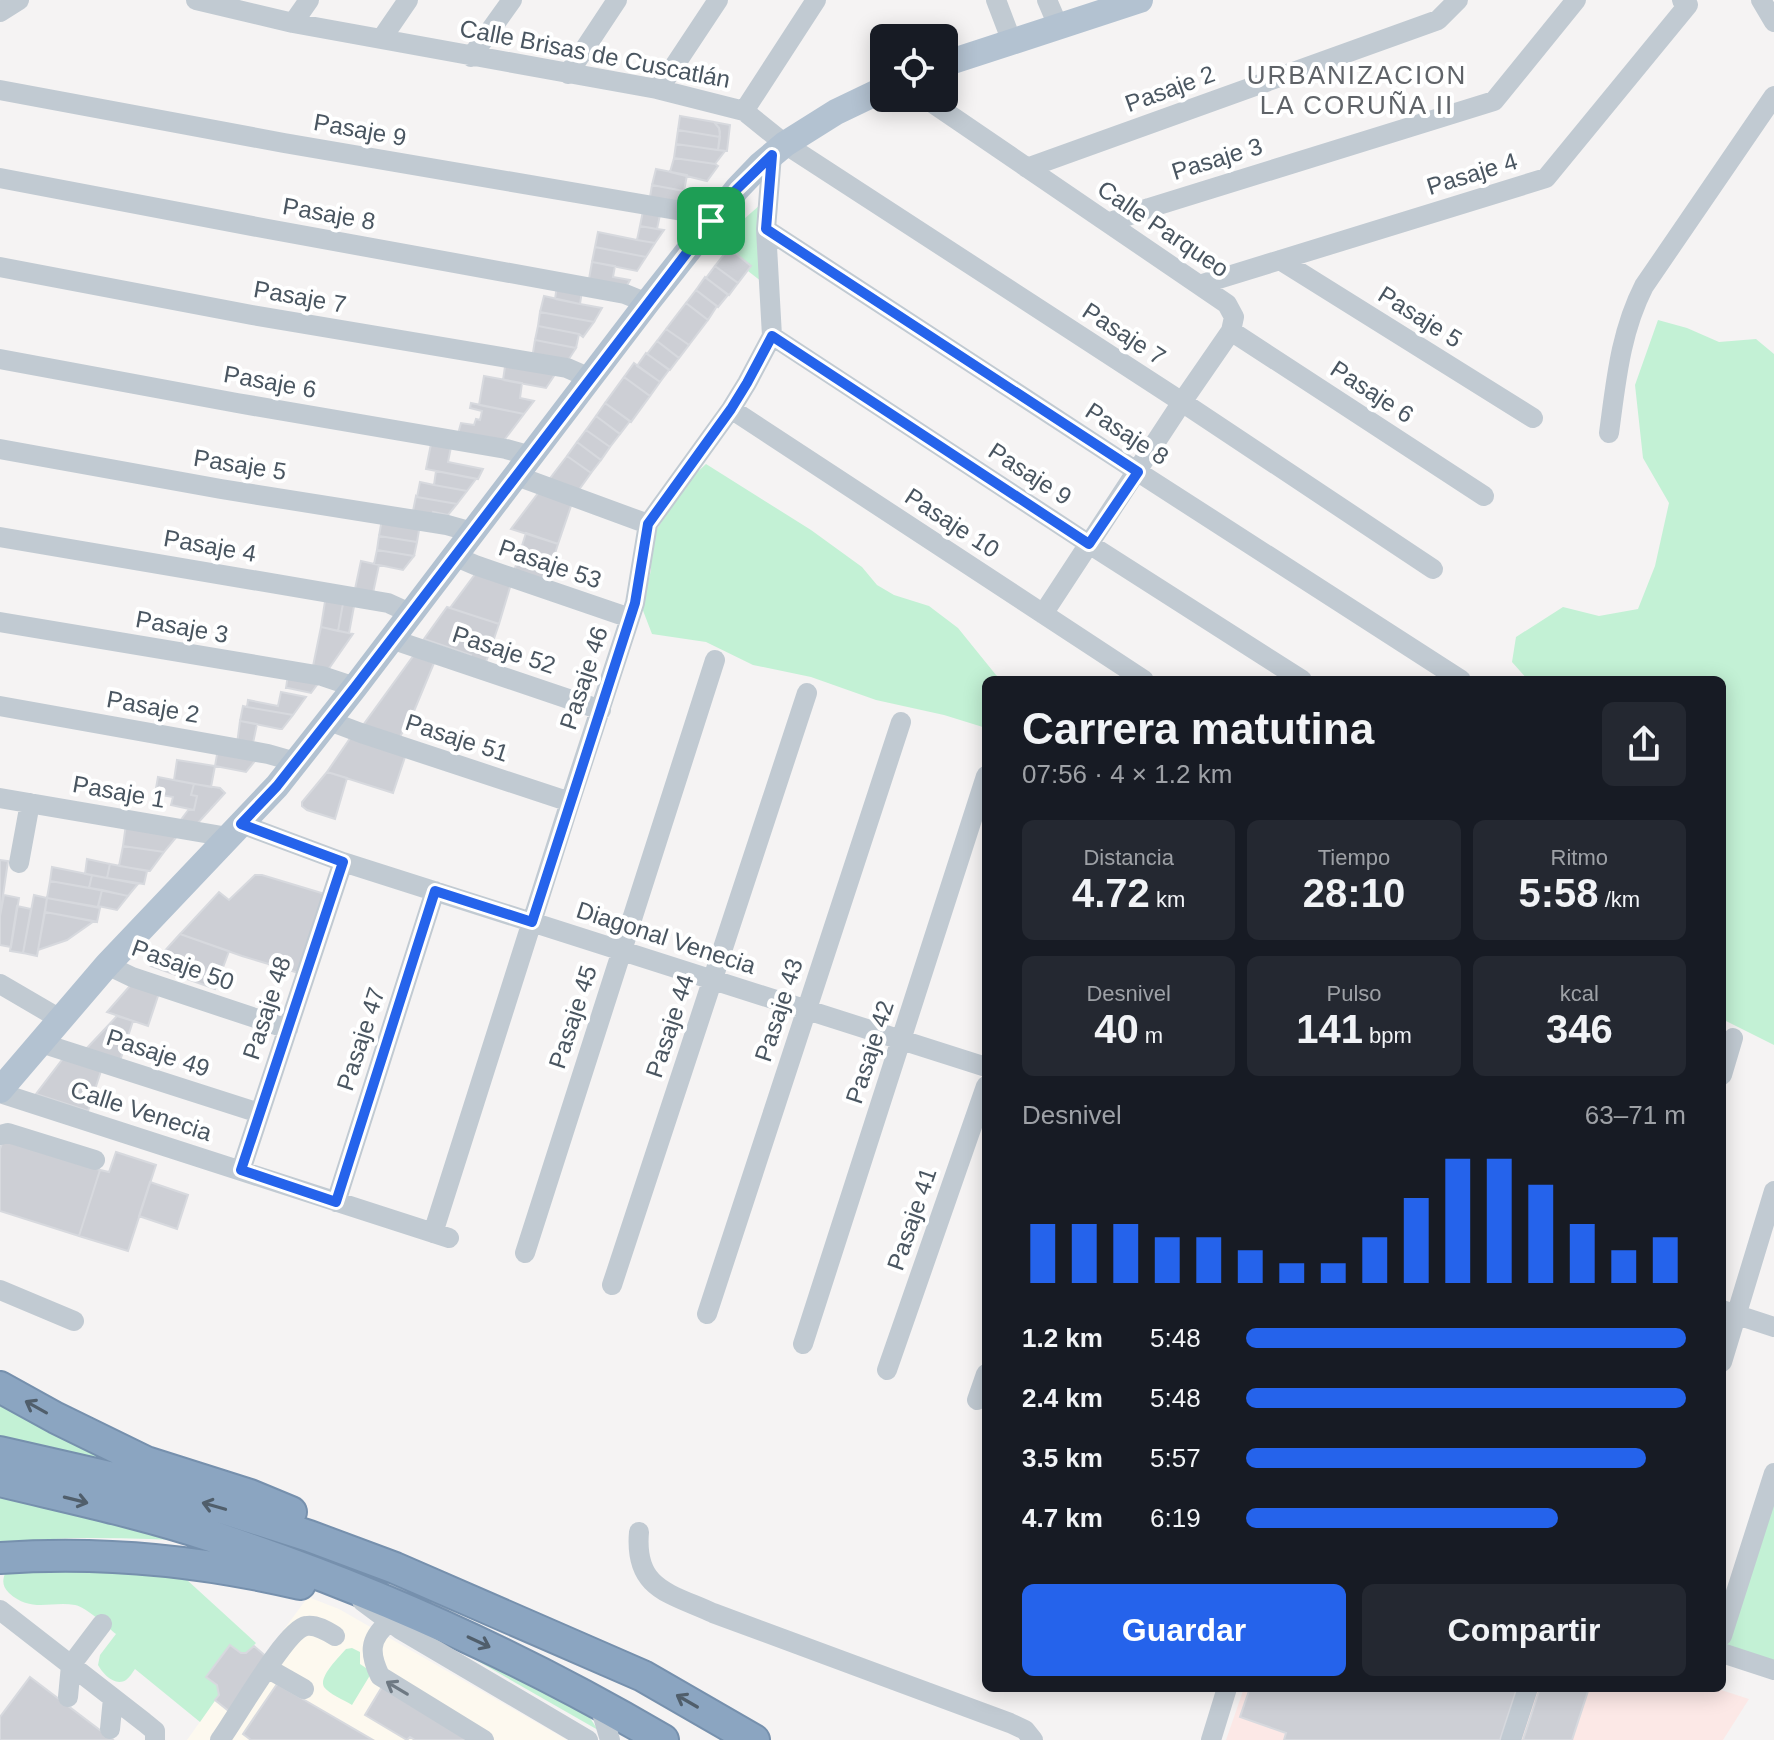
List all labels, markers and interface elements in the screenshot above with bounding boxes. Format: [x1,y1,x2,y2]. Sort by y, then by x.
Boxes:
street label: Calle Brisas de Cuscatlán [458,14,733,93]
map controls [870,24,958,112]
button: locate [870,24,958,112]
street label: Pasaje 2 [1121,60,1218,117]
district label: URBANIZACION LA CORUÑA II [1247,60,1467,120]
street label: Pasaje 9 [312,108,408,151]
street label: Pasaje 3 [1168,132,1265,185]
street label: Pasaje 4 [1423,147,1520,200]
street label: Calle Parqueo [1093,175,1234,282]
pin [677,187,745,255]
street label: Pasaje 8 [281,192,377,235]
icon: arrive [689,199,733,243]
street label: Pasaje 7 [252,275,348,318]
street label: Pasaje 5 [1374,280,1467,353]
street label: Pasaje 7 [1078,297,1171,370]
street label: Pasaje 6 [1326,355,1419,428]
street label: Pasaje 6 [222,360,318,403]
street label: Pasaje 8 [1081,397,1174,470]
street label: Pasaje 9 [984,437,1077,510]
street label: Pasaje 5 [192,444,288,485]
street label: Pasaje 10 [900,482,1004,563]
street label: Pasaje 4 [162,524,258,567]
street label: Pasaje 53 [495,533,605,594]
street label: Pasaje 3 [134,605,230,648]
street label: Pasaje 52 [449,620,559,679]
street label: Pasaje 46 [554,623,613,733]
street label: Pasaje 2 [105,685,201,728]
button: share [1602,702,1686,786]
text: Carrera matutina [1022,704,1374,753]
street label: Pasaje 51 [402,708,512,767]
text: 07:56 · 4 × 1.2 km [1022,759,1232,789]
street label: Pasaje 1 [71,770,167,813]
text: Distancia [1083,845,1174,870]
text: Tiempo [1318,845,1390,870]
text: Ritmo [1551,845,1608,870]
text: 4.72 [1072,871,1150,915]
text: 28:10 [1303,871,1405,915]
text: 5:58 [1519,871,1599,915]
text: km [1150,887,1185,912]
text: /km [1599,887,1640,912]
street label: Diagonal Venecia [573,896,760,979]
street label: Pasaje 50 [128,934,238,995]
street label: Pasaje 48 [237,953,296,1063]
street label: Pasaje 43 [749,955,808,1065]
street label: Pasaje 45 [543,962,602,1072]
street label: Pasaje 44 [640,971,699,1081]
text: Desnivel [1086,981,1171,1006]
text: Pulso [1326,981,1382,1006]
text: kcal [1560,981,1599,1006]
street label: Pasaje 47 [331,984,390,1094]
street label: Pasaje 42 [840,997,899,1107]
text: 40 [1094,1007,1139,1051]
text: 141 [1296,1007,1363,1051]
text: 346 [1546,1007,1613,1051]
street label: Pasaje 49 [103,1023,213,1082]
text: m [1139,1023,1163,1048]
text: bpm [1363,1023,1412,1048]
street label: Calle Venecia [67,1075,216,1146]
text: Desnivel [1022,1100,1122,1130]
text: 63–71 m [1585,1100,1686,1130]
street label: Pasaje 41 [881,1164,942,1274]
text: 1.2 km [1022,1323,1103,1353]
text: 5:48 [1150,1323,1201,1353]
text: 2.4 km [1022,1383,1103,1413]
text: 5:48 [1150,1383,1201,1413]
one-way arrow [25,1399,48,1415]
text: 3.5 km [1022,1443,1103,1473]
text: 5:57 [1150,1443,1201,1473]
one-way arrow [62,1493,88,1508]
one-way arrow [202,1498,228,1513]
text: 4.7 km [1022,1503,1103,1533]
text: 6:19 [1150,1503,1201,1533]
button: Guardar [1022,1584,1346,1676]
button: Compartir [1362,1584,1686,1676]
one-way arrow [466,1635,490,1650]
one-way arrow [386,1680,409,1696]
one-way arrow [675,1693,699,1708]

